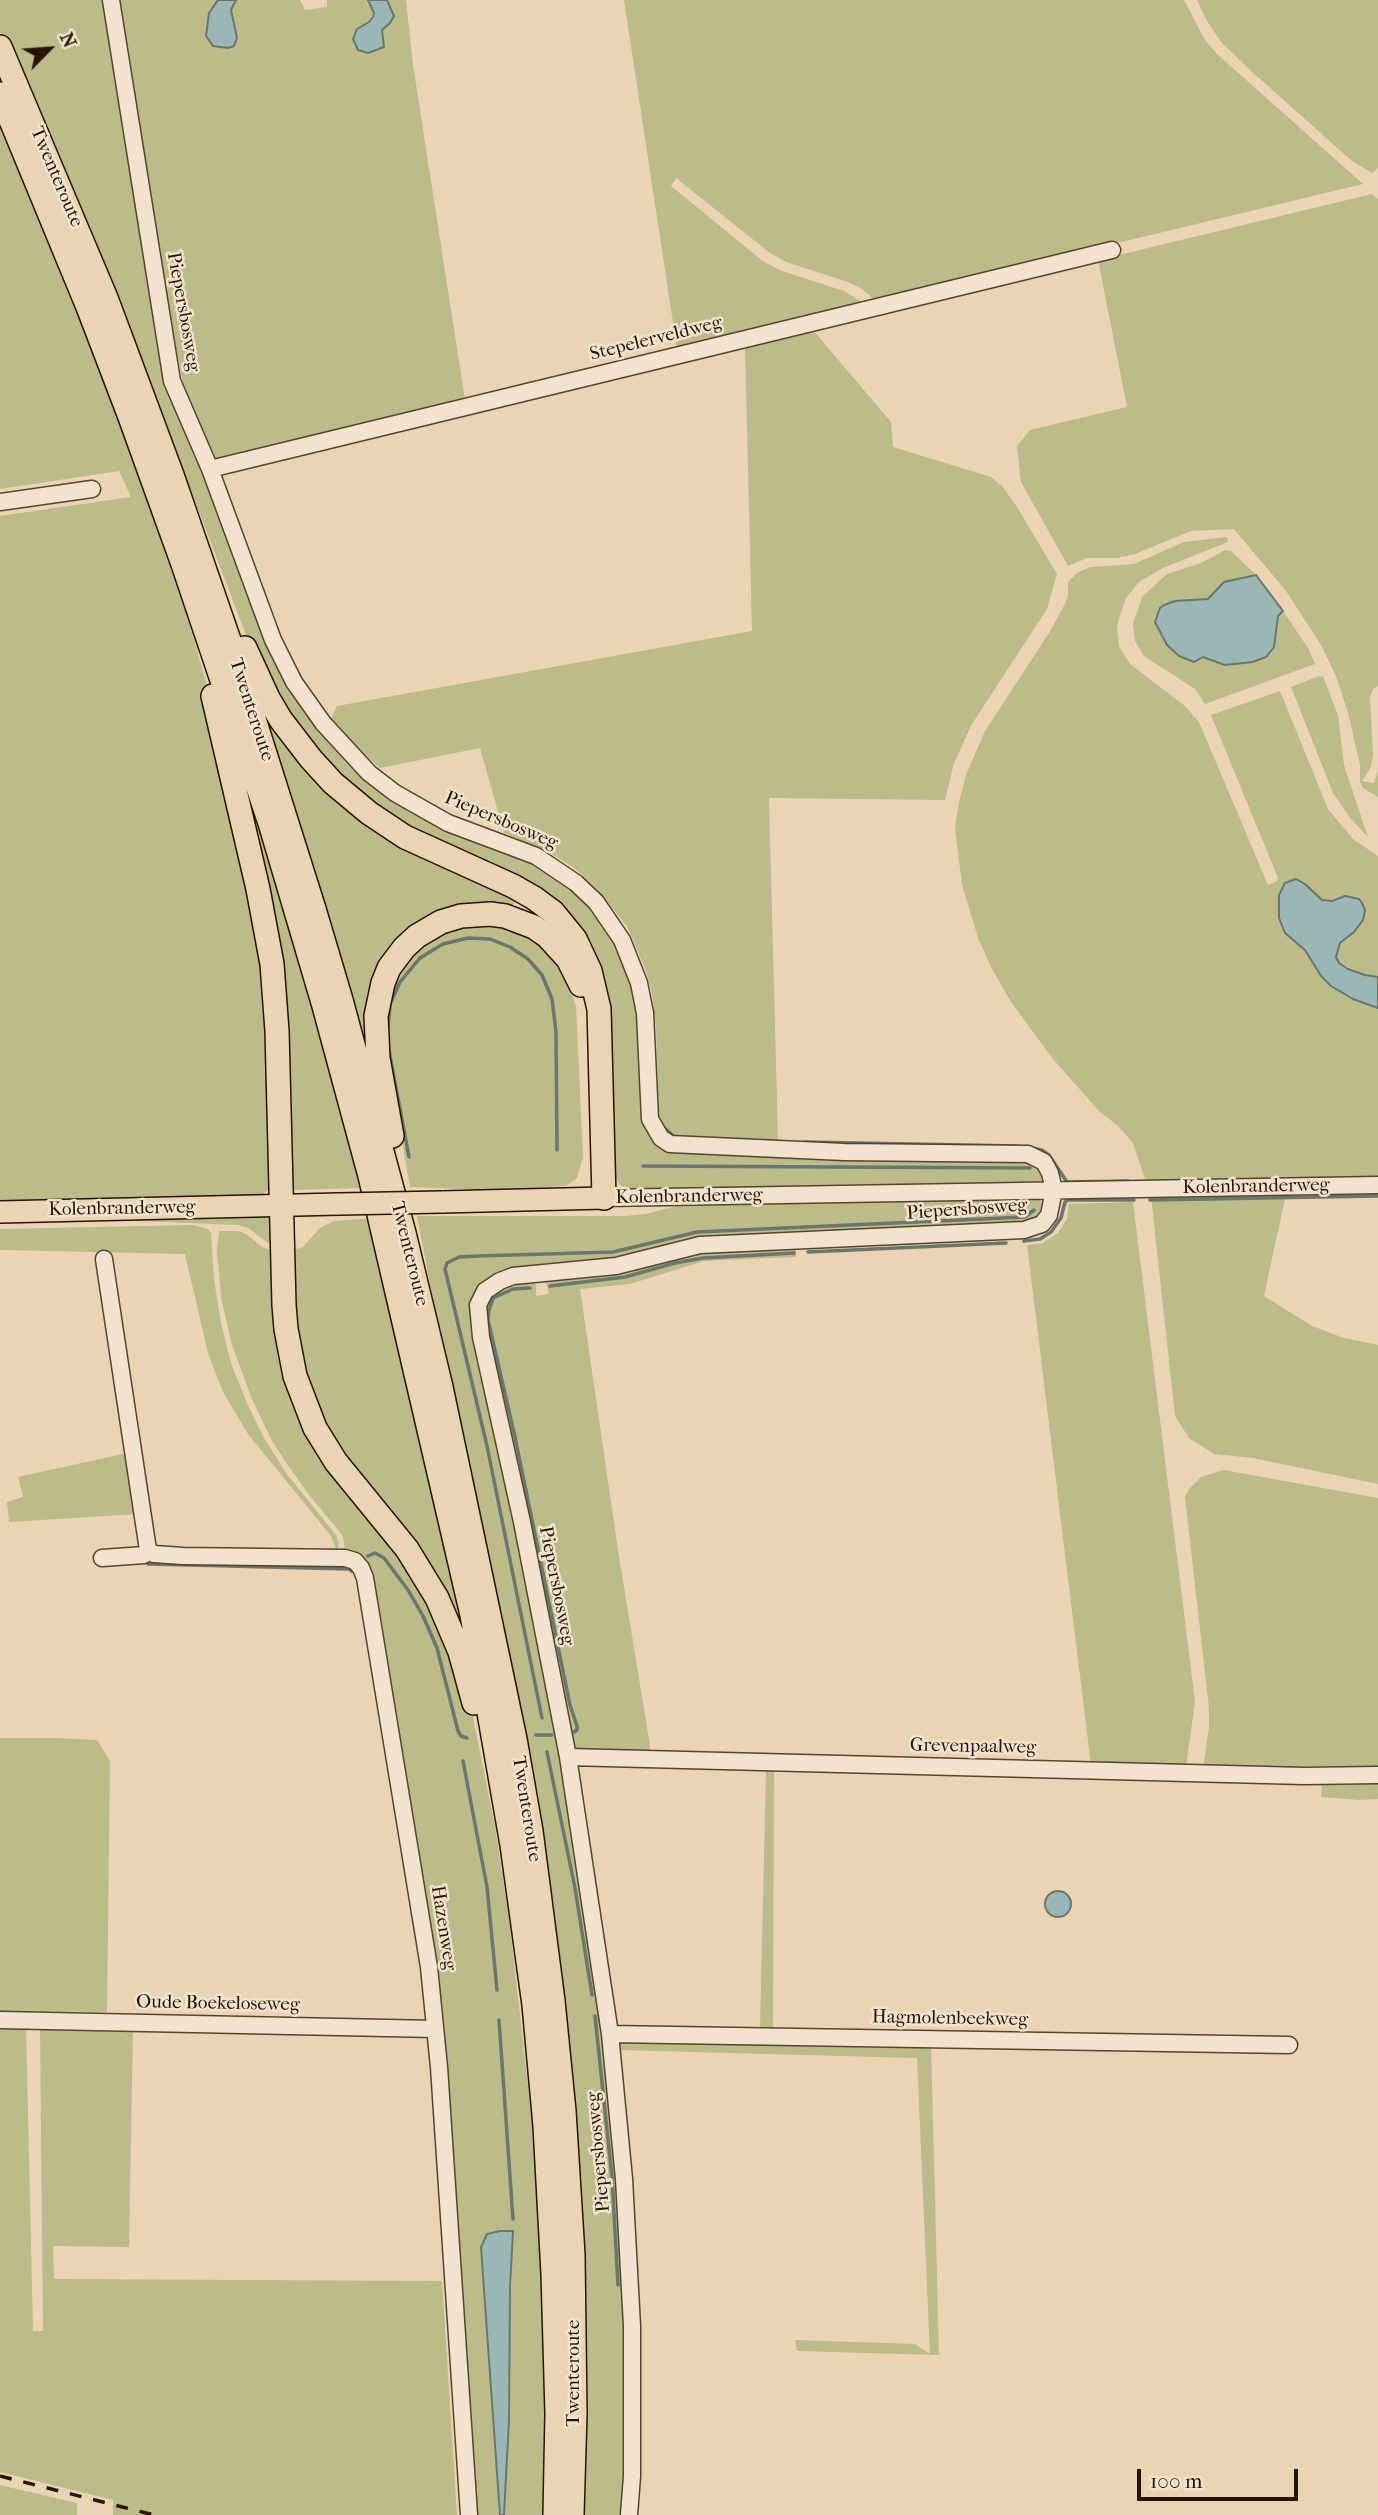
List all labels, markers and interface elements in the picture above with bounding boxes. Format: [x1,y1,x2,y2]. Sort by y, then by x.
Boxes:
north arrow [14,14,84,84]
text: N [55,29,81,51]
street label: Twenteroute [25,123,87,231]
street label: Piepersbosweg [161,250,205,374]
street label: Stepelerveldweg [588,312,724,366]
street label: Twenteroute [224,656,278,764]
street label: Piepersbosweg [441,787,561,855]
street label: Kolenbranderweg [1182,1174,1330,1200]
street label: Kolenbranderweg [615,1184,763,1210]
street label: Piepersbosweg [906,1194,1028,1226]
street label: Kolenbranderweg [48,1196,196,1222]
street label: Twenteroute [385,1199,433,1309]
street label: Piepersbosweg [533,1524,579,1648]
street label: Grevenpaalweg [910,1734,1036,1760]
street label: Twenteroute [506,1754,546,1864]
street label: Hazenweg [425,1884,461,1972]
street label: Oude Boekeloseweg [136,1991,300,2017]
street label: Hagmolenbeekweg [872,2006,1028,2032]
street label: Piepersbosweg [582,2091,616,2213]
street label: Twenteroute [563,2320,585,2426]
scale bar [1140,2456,1301,2500]
text: 100 m [1150,2469,1203,2493]

